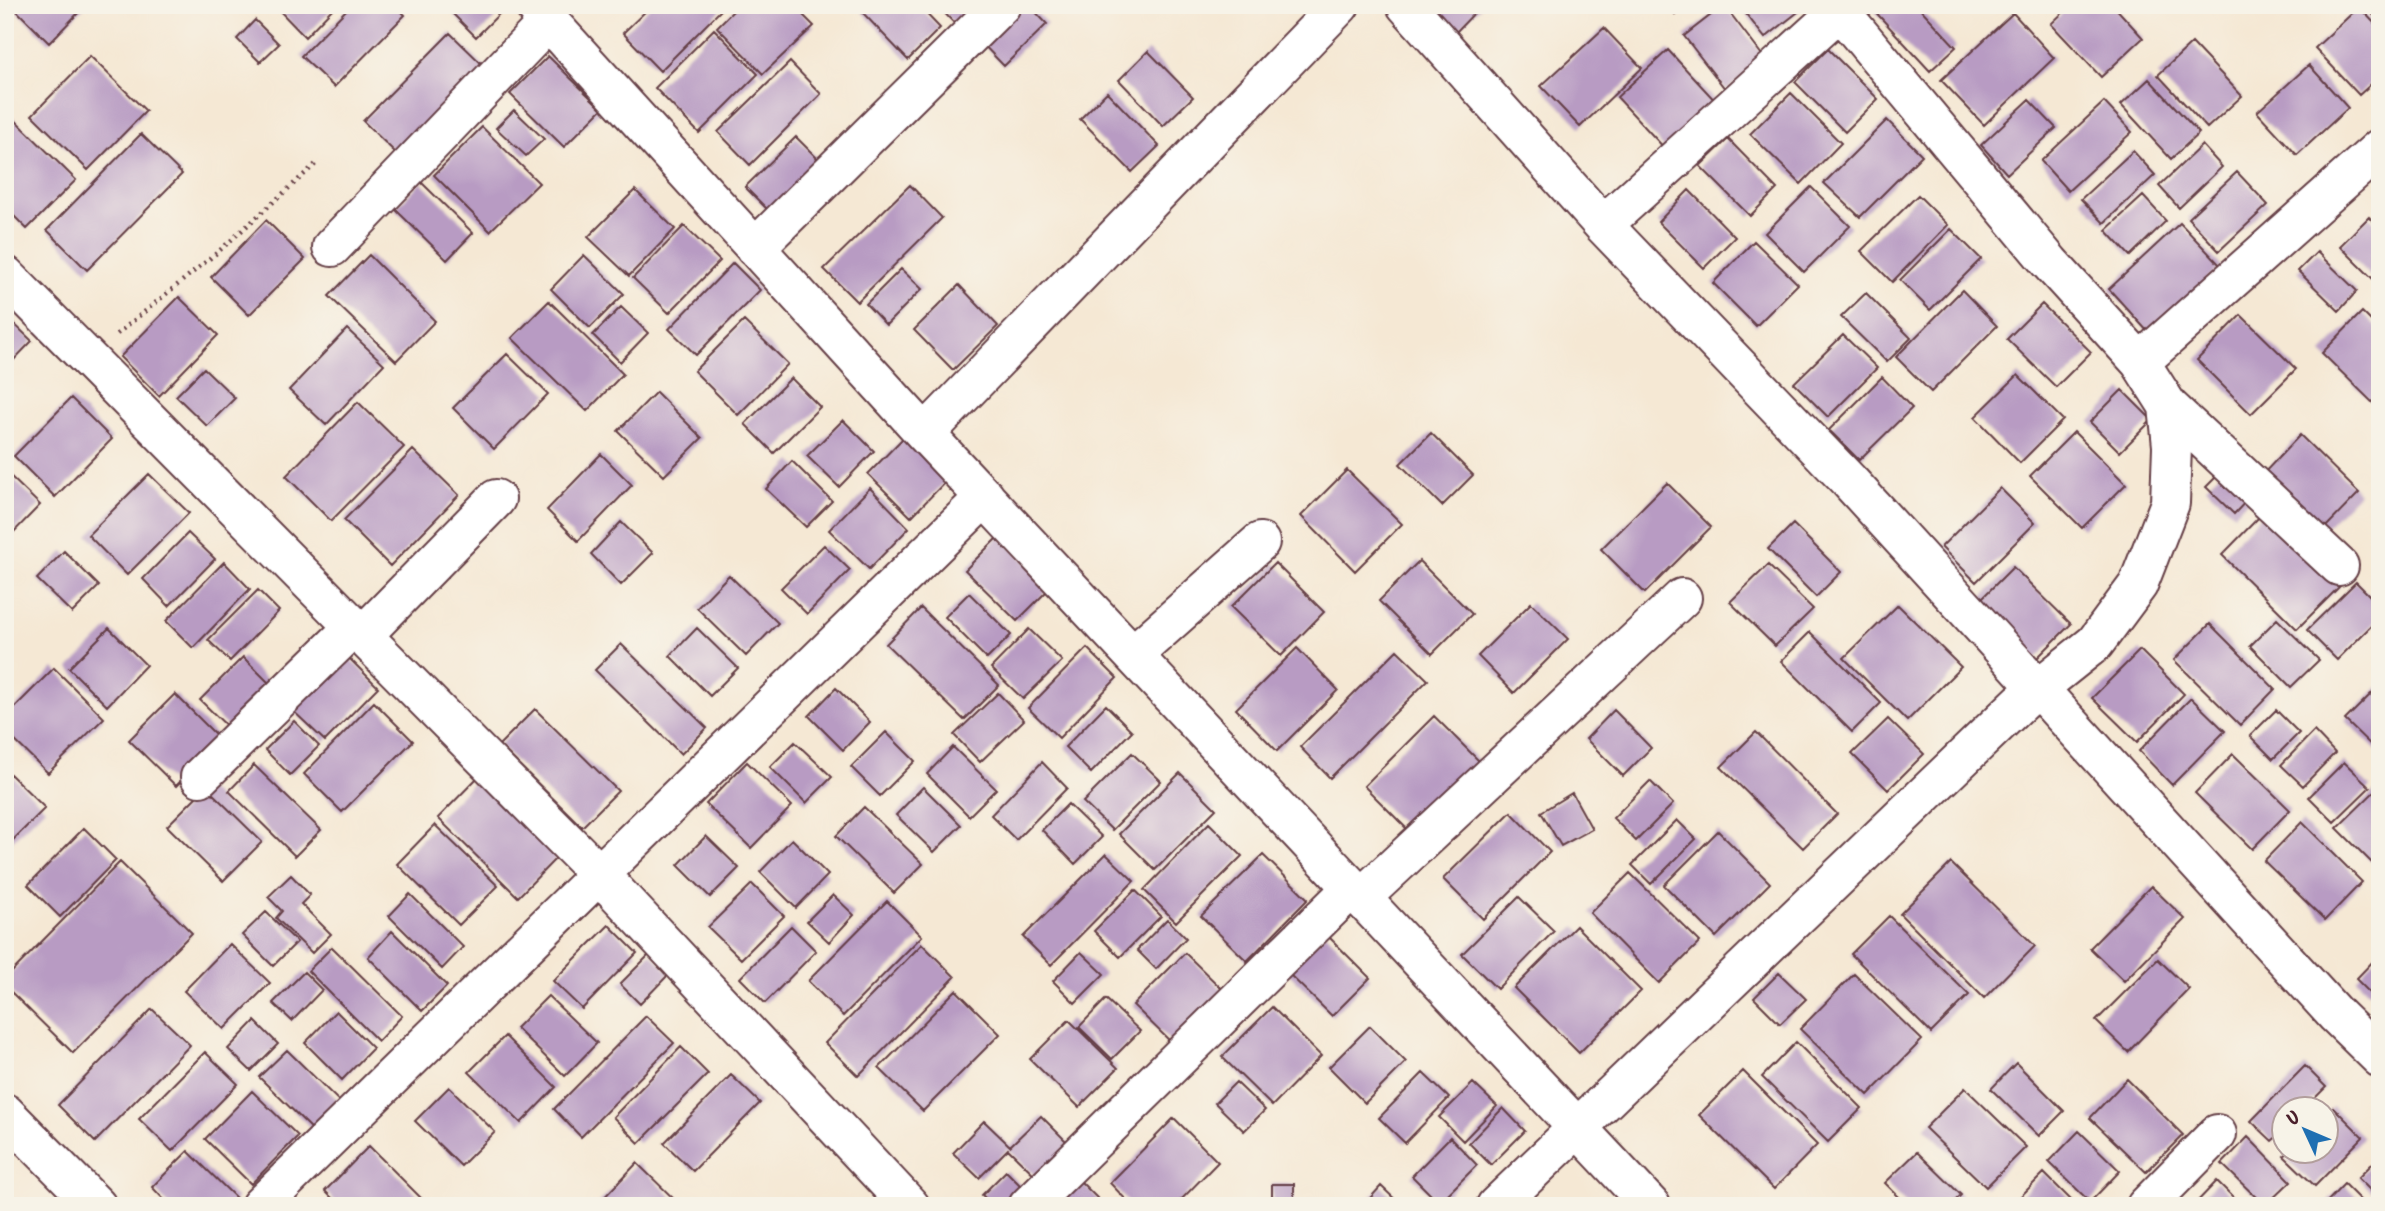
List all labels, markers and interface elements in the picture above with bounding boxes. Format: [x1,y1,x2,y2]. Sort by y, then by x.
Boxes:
north arrow [2270,1096,2340,1166]
text: U [2279,1105,2309,1134]

